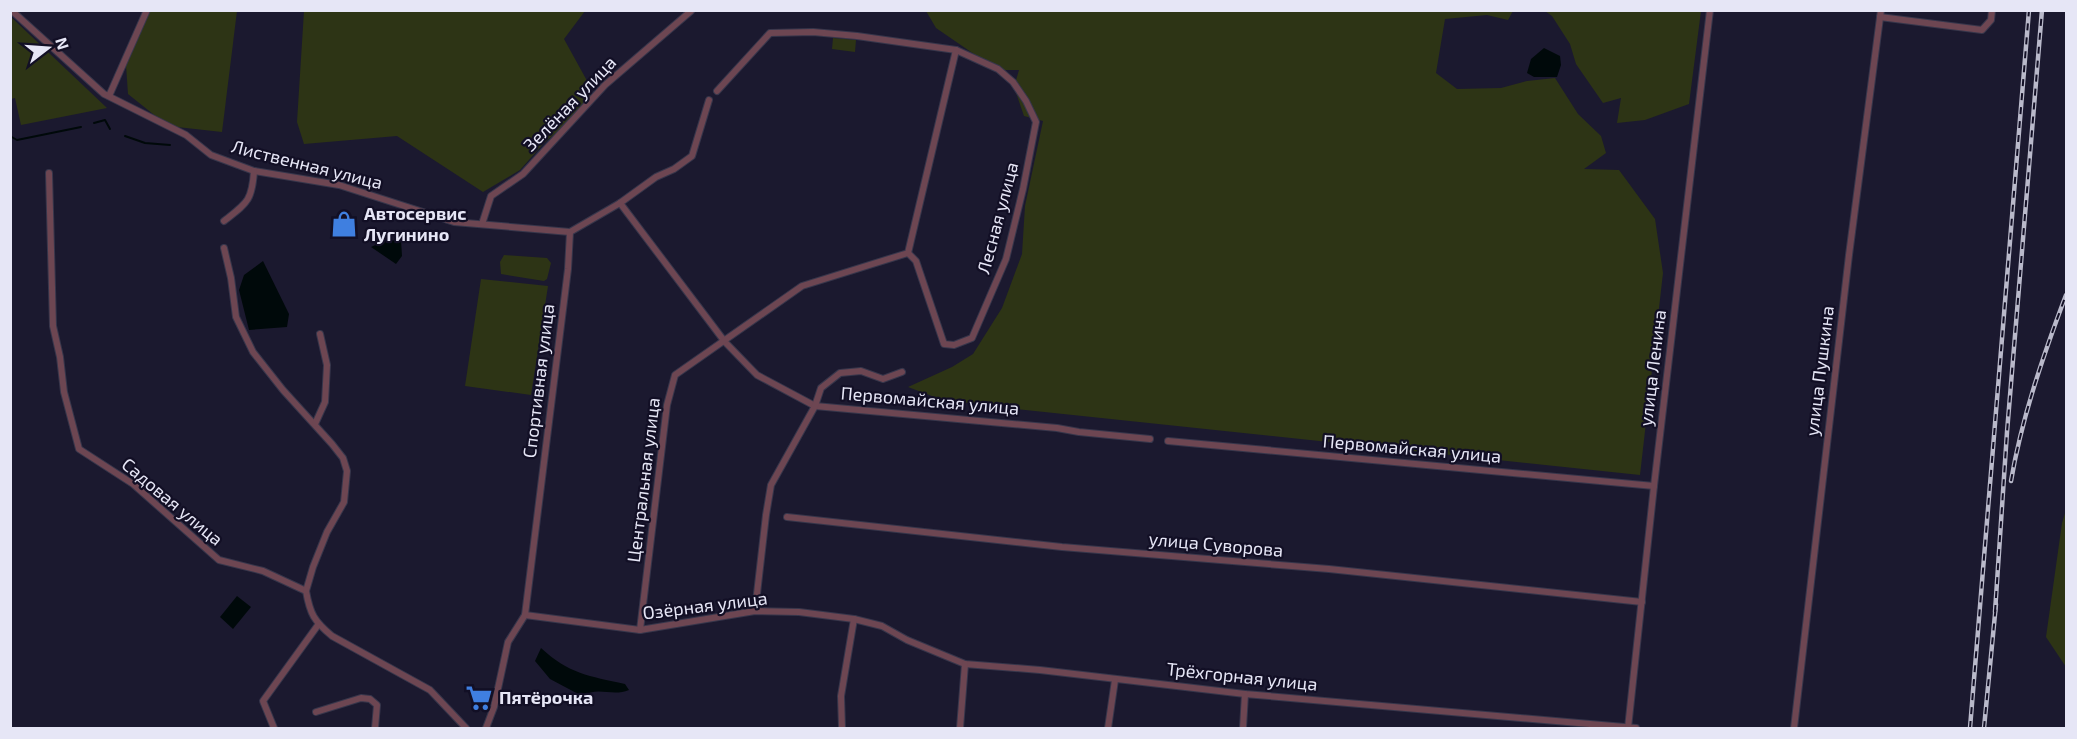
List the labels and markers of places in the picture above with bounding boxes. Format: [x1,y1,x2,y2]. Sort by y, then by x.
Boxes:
place label: Автосервис Лугинино [364,202,466,245]
shop icon: Автосервис Лугинино [329,209,359,239]
supermarket icon: Пятёрочка [464,683,494,713]
place label: Пятёрочка [499,686,593,708]

